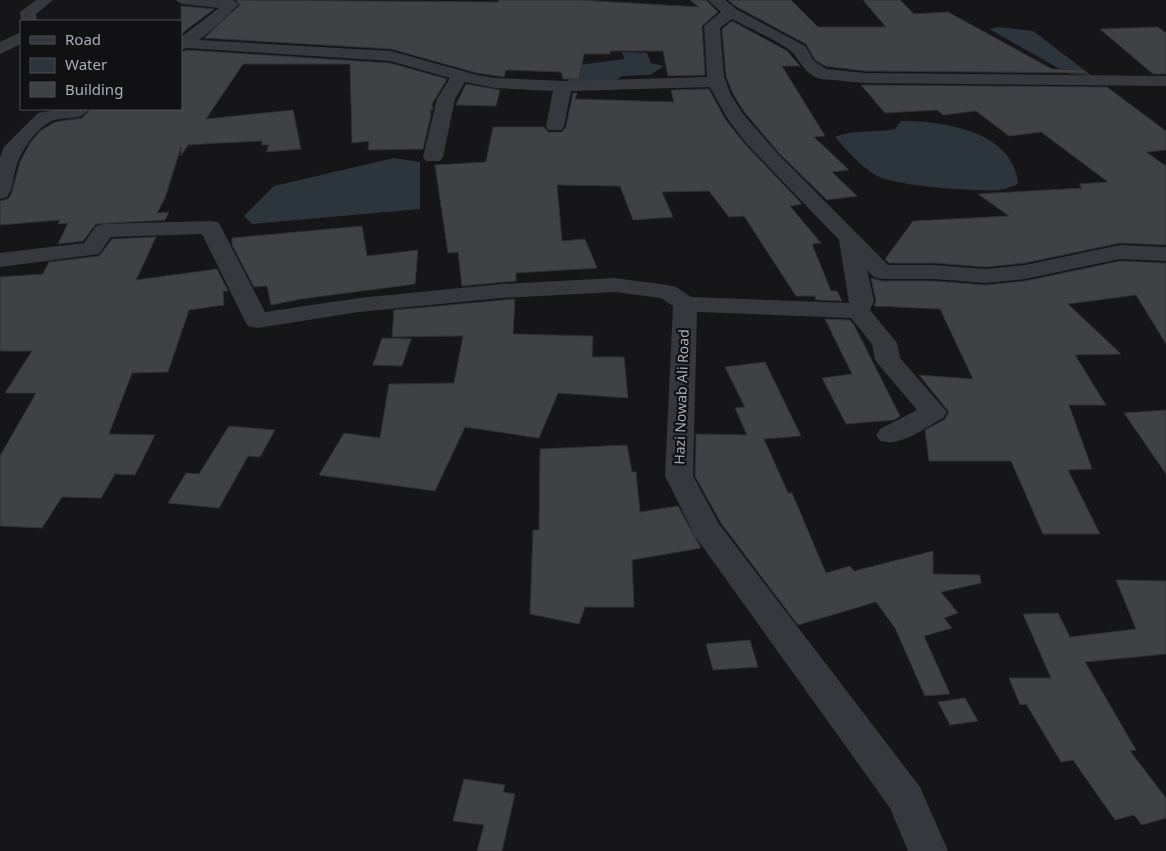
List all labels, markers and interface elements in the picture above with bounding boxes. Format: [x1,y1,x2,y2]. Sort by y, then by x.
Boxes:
legend [20,20,182,110]
text: Road [65,29,101,49]
text: Water [65,54,107,74]
text: Building [65,79,123,99]
street label: Hazi Nowab Ali Road [669,329,693,465]

